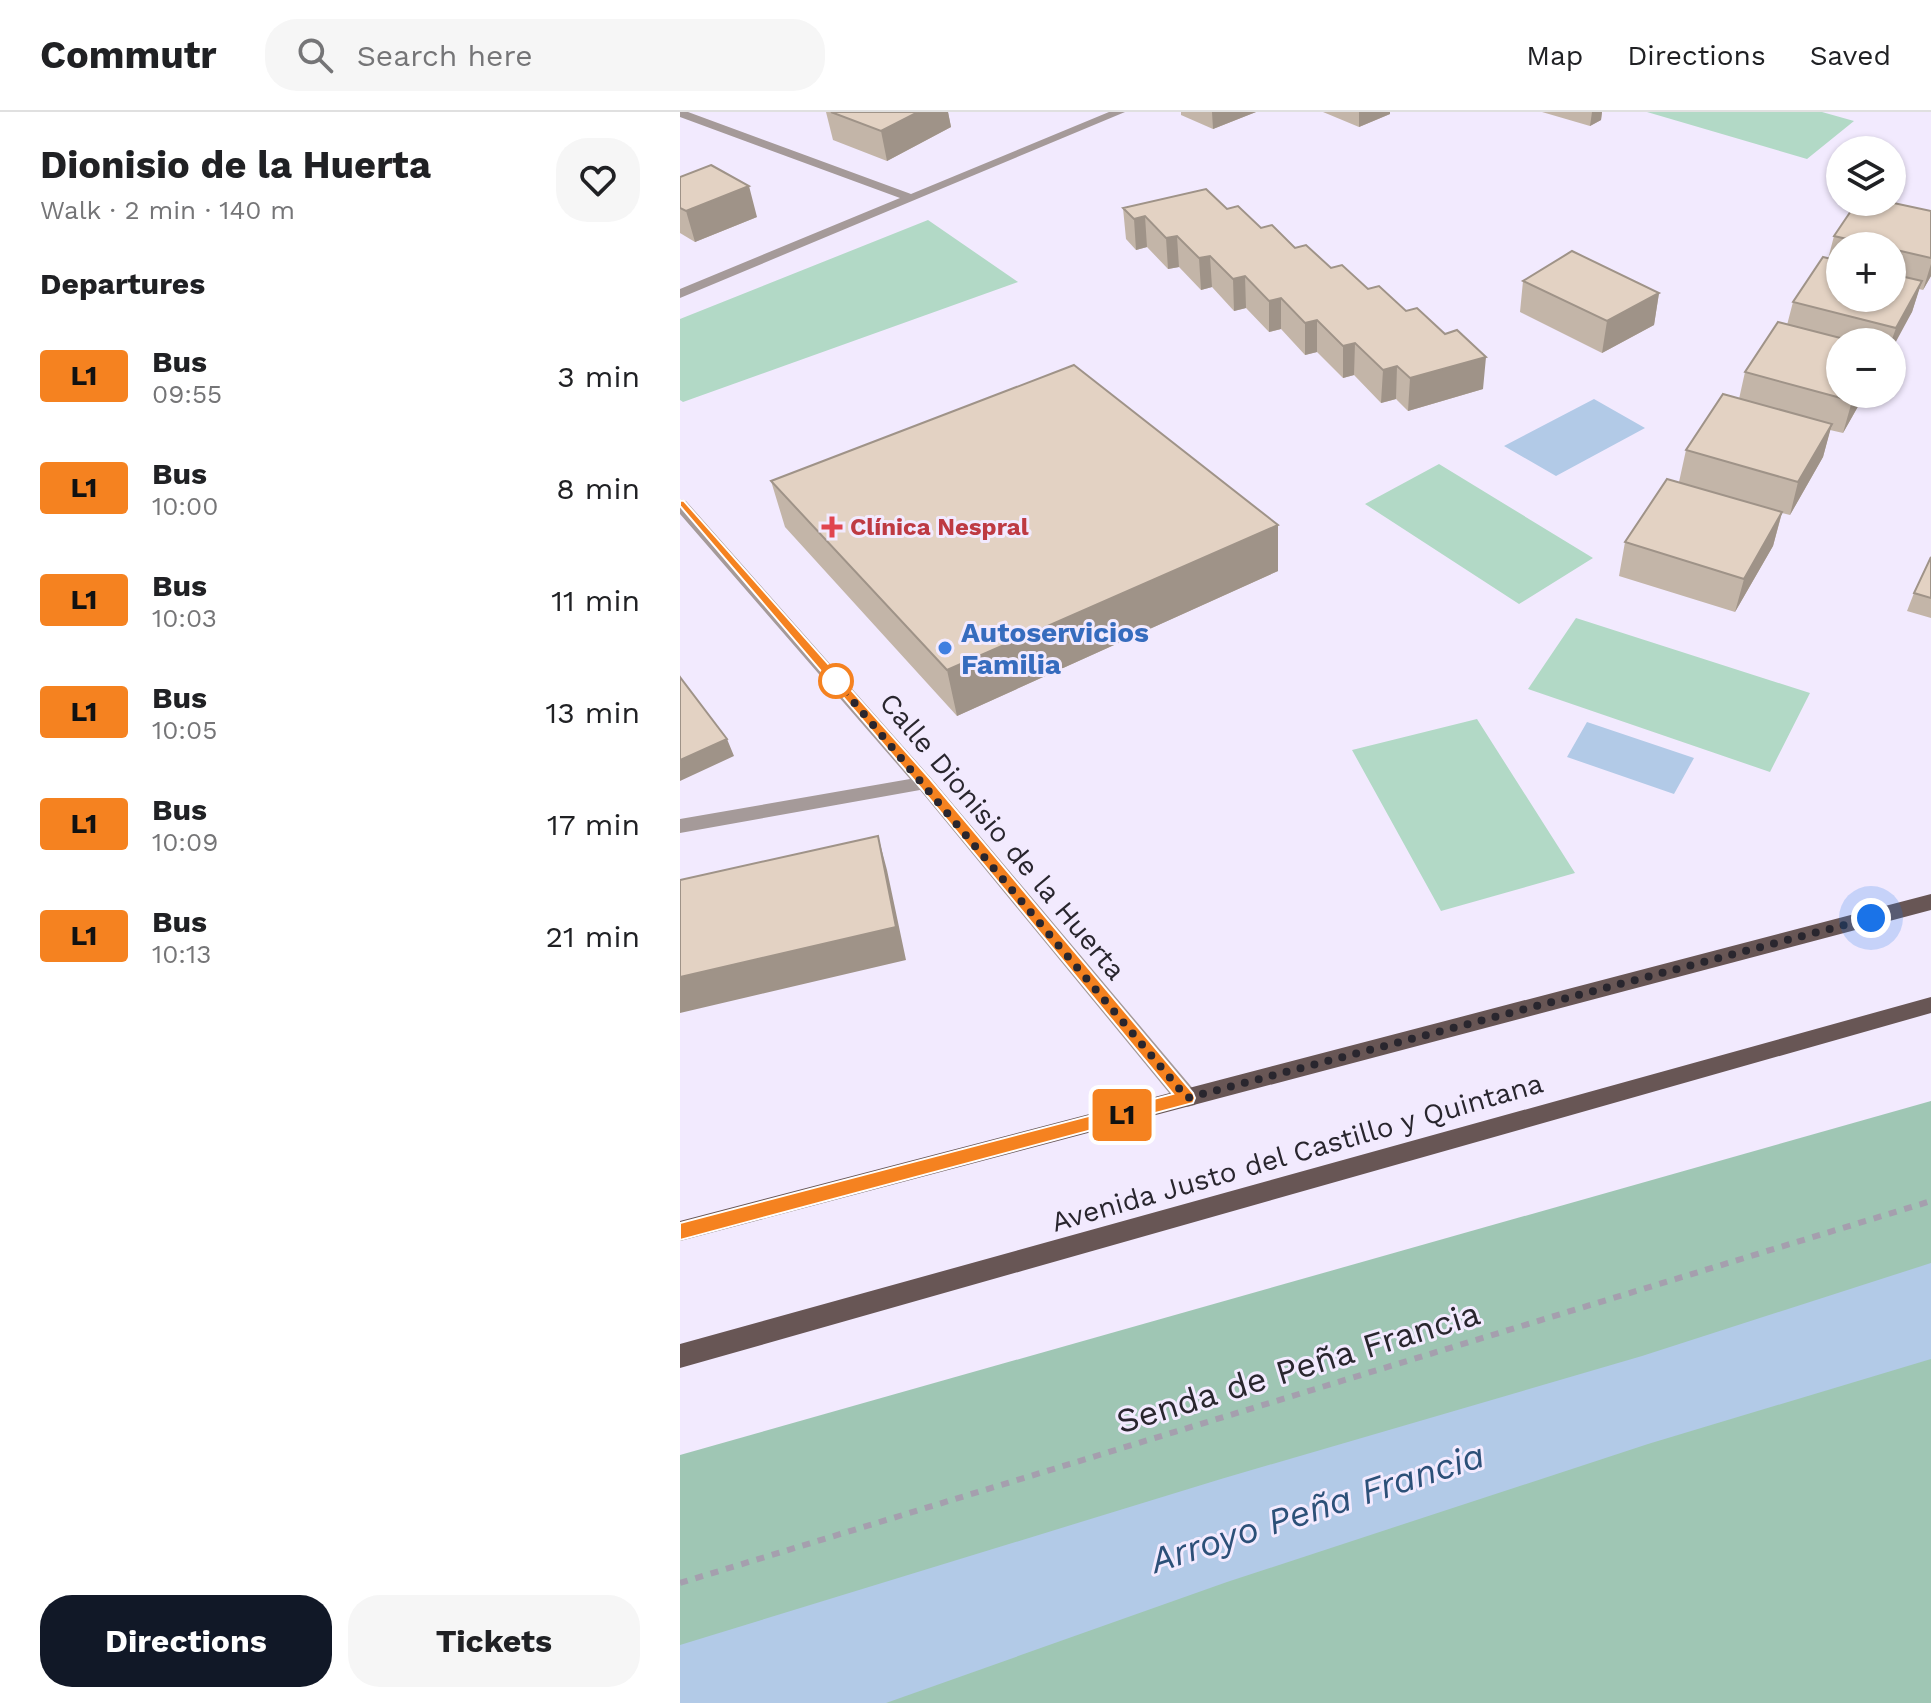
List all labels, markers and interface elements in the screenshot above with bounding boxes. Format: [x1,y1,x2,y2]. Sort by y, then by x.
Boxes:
search box [265,19,825,91]
text: Commutr [40,33,217,77]
icon: search [293,33,337,77]
text: Search here [357,38,532,73]
text: Map [1526,39,1583,72]
text: Directions [1627,39,1766,72]
text: Saved [1810,39,1891,72]
map controls [1826,136,1906,408]
button: layers [1826,136,1906,216]
button: heart [556,138,640,222]
text: Dionisio de la Huerta [40,143,431,187]
text: Walk · 2 min · 140 m [40,195,295,225]
button: + [1826,232,1906,312]
text: Departures [40,266,205,301]
button: − [1826,328,1906,408]
text: Bus [152,344,207,379]
text: L1 [71,359,97,392]
text: 3 min [557,359,640,394]
text: 09:55 [152,379,222,409]
text: Bus [152,456,207,491]
text: L1 [71,471,97,504]
text: 8 min [556,471,640,506]
text: 10:00 [152,491,218,521]
place label: Clínica Nespral [850,513,1029,541]
marker: Clínica Nespral [821,516,843,538]
text: Bus [152,568,207,603]
text: L1 [71,583,97,616]
text: 11 min [551,583,640,618]
text: 10:03 [152,603,217,633]
place label: Autoservicios Familia [961,616,1149,681]
marker: Autoservicios Familia [936,639,954,657]
unlabelled marker [819,664,853,698]
text: Bus [152,680,207,715]
street label: Calle Dionisio de la Huerta [873,686,1132,986]
text: L1 [71,695,97,728]
text: 13 min [545,695,640,730]
text: 10:05 [152,715,217,745]
text: Bus [152,792,207,827]
text: L1 [71,807,97,840]
text: 17 min [547,807,640,842]
text: 10:09 [152,827,218,857]
your location [1851,898,1891,938]
text: Bus [152,904,207,939]
text: L1 [71,919,97,952]
text: 21 min [545,919,640,954]
text: 10:13 [152,939,211,969]
street label: Avenida Justo del Castillo y Quintana [1048,1066,1547,1239]
line badge: L1 [1086,1089,1158,1141]
text: L1 [1109,1098,1135,1131]
street label: Senda de Peña Francia [1111,1293,1485,1441]
water label: Arroyo Peña Francia [1143,1434,1490,1582]
button: Directions [40,1595,332,1687]
button: Tickets [348,1595,640,1687]

